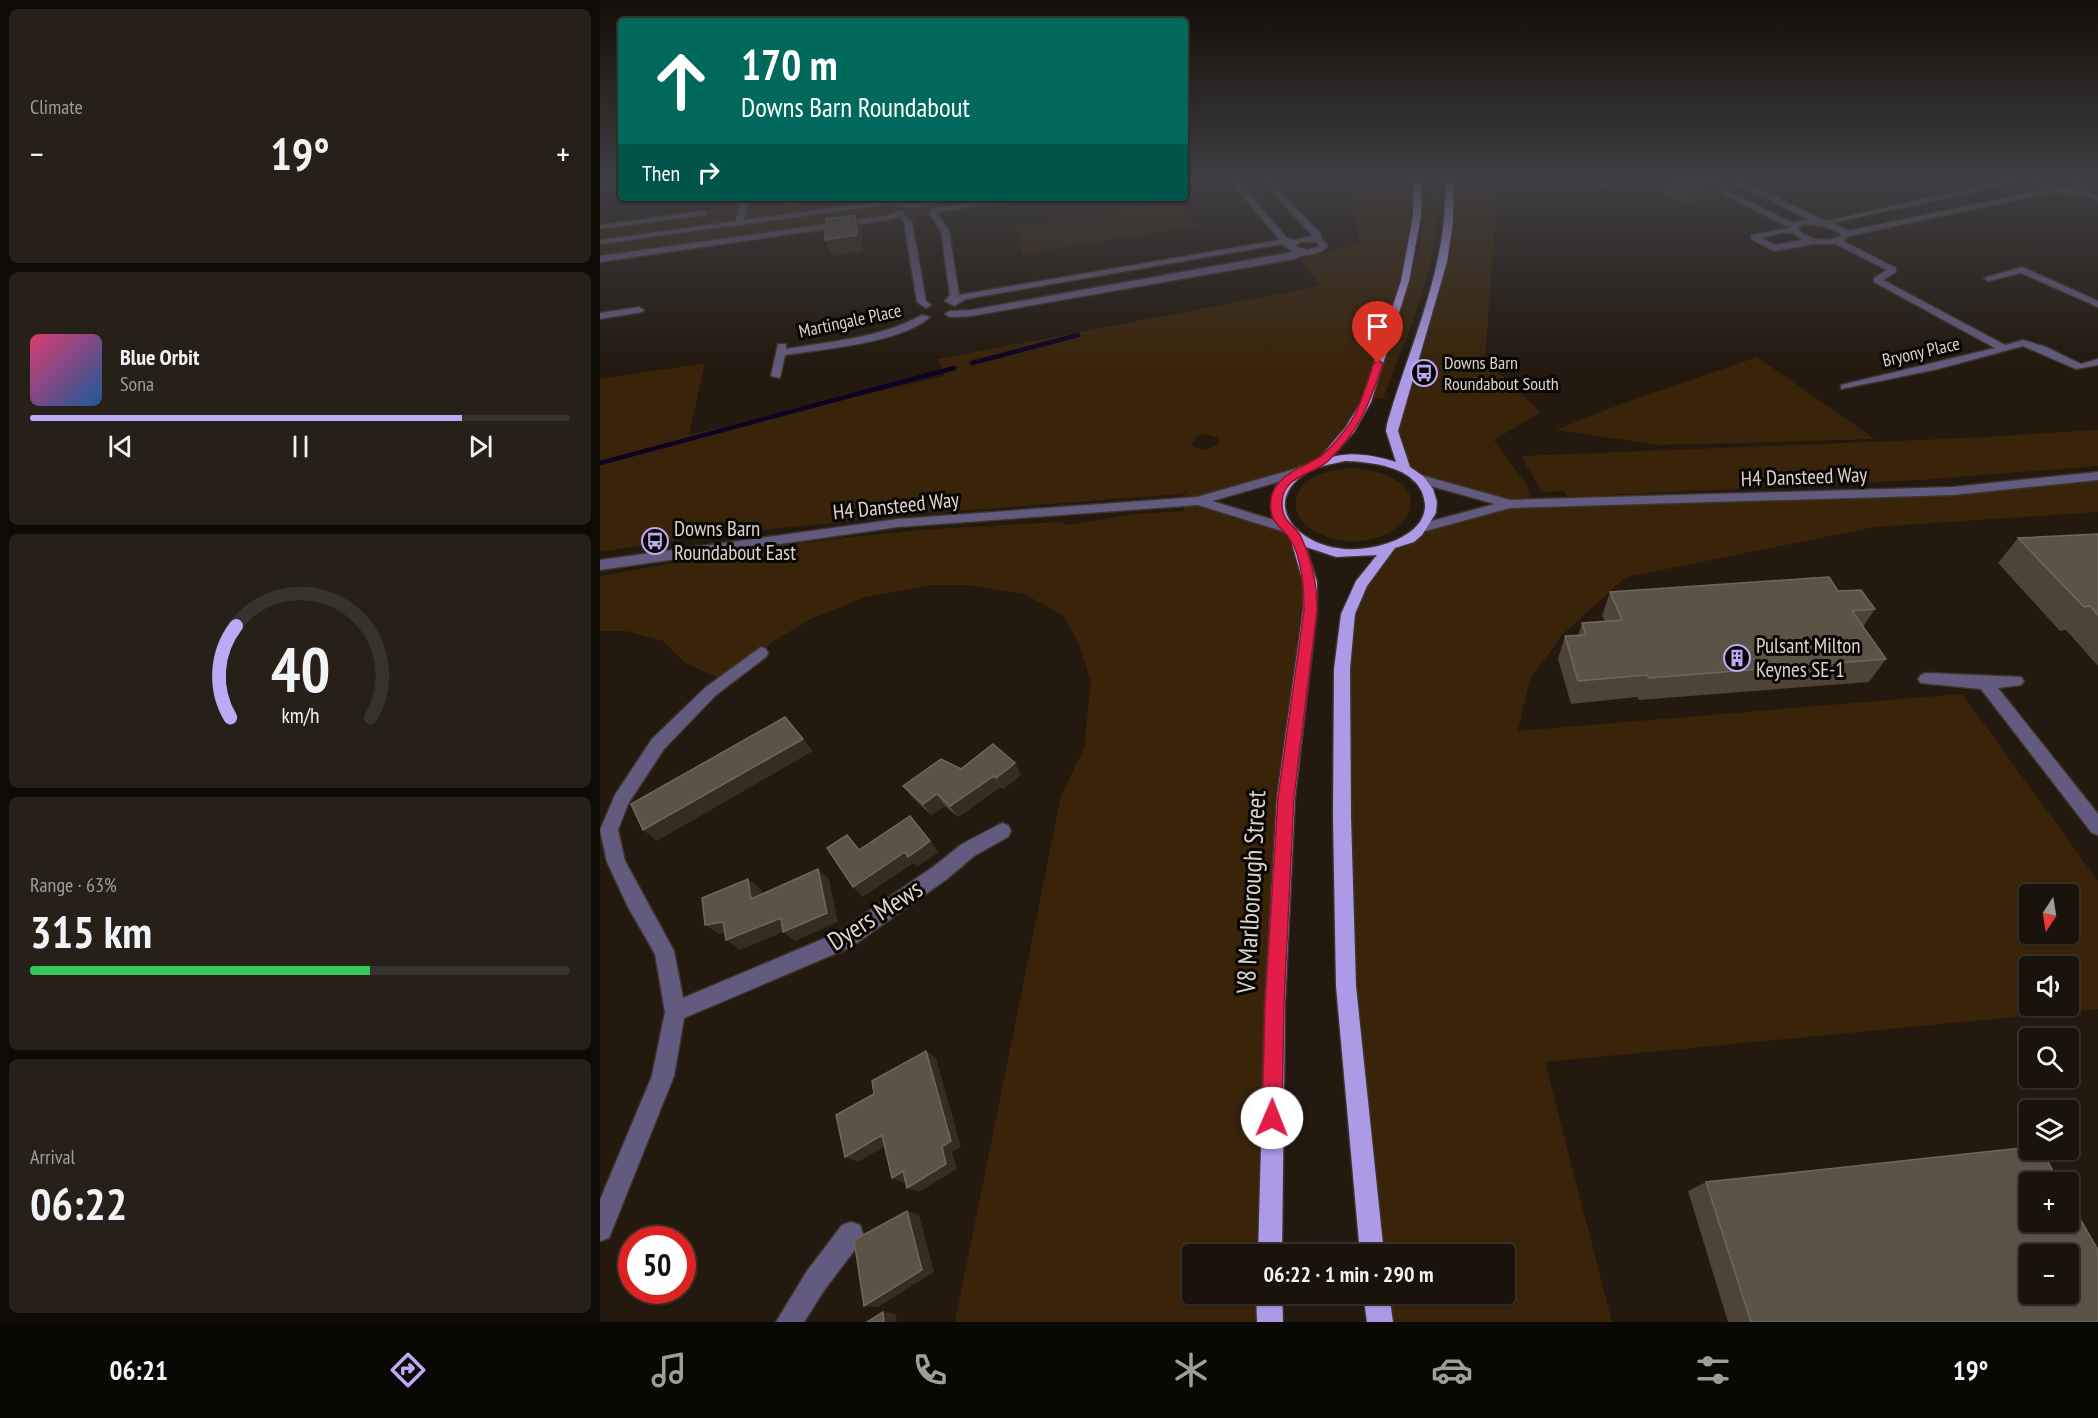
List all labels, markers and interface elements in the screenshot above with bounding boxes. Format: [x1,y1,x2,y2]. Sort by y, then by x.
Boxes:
text: 170 m [741,37,838,92]
icon: ahead [642,42,720,120]
text: Downs Barn Roundabout [741,90,970,124]
text: Climate [30,94,83,120]
text: 19° [270,124,330,182]
text: − [30,132,44,175]
text: + [556,132,570,175]
icon: right [692,156,725,189]
text: Then [642,159,680,187]
street label: Martingale Place [797,298,903,343]
pin [1352,301,1403,363]
icon: arrive [1361,310,1394,343]
street label: Bryony Place [1880,331,1962,372]
text: Blue Orbit [120,343,199,371]
place label: Downs Barn Roundabout South [1444,351,1559,395]
bus stop icon: Downs Barn Roundabout South [1409,358,1439,388]
text: Sona [120,371,154,397]
icon: previous [104,430,137,463]
icon: pause [284,430,317,463]
icon: next [464,430,497,463]
street label: H4 Dansteed Way [1740,461,1868,492]
street label: H4 Dansteed Way [832,485,960,526]
place label: Downs Barn Roundabout East [674,515,796,566]
bus stop icon: Downs Barn Roundabout East [640,526,670,556]
text: 40 [270,628,330,709]
place label: Pulsant Milton Keynes SE-1 [1756,632,1861,683]
building icon: Pulsant Milton Keynes SE-1 [1722,643,1752,673]
text: km/h [281,701,319,729]
street label: V8 Marlborough Street [1229,789,1272,995]
text: Range · 63% [30,872,117,898]
street label: Dyers Mews [821,872,928,957]
north arrow [2019,884,2079,944]
map controls [2019,884,2079,1304]
text: 315 km [30,902,152,960]
button: sound [2019,956,2079,1016]
button: search [2019,1028,2079,1088]
position arrow [1240,1086,1304,1150]
button: layers [2019,1100,2079,1160]
text: Arrival [30,1144,75,1170]
button: + [2019,1172,2079,1232]
text: 06:22 [30,1174,127,1232]
speed limit sign: 50 [618,1226,696,1304]
button: − [2019,1244,2079,1304]
text: 06:22 · 1 min · 290 m [1263,1260,1434,1288]
icon: directions [387,1349,429,1391]
icon: music [648,1349,690,1391]
icon: phone [909,1349,951,1391]
icon: climate [1170,1349,1212,1391]
icon: car [1431,1349,1473,1391]
icon: filters [1692,1349,1734,1391]
text: 06:21 [109,1353,168,1387]
text: 19° [1953,1353,1988,1387]

